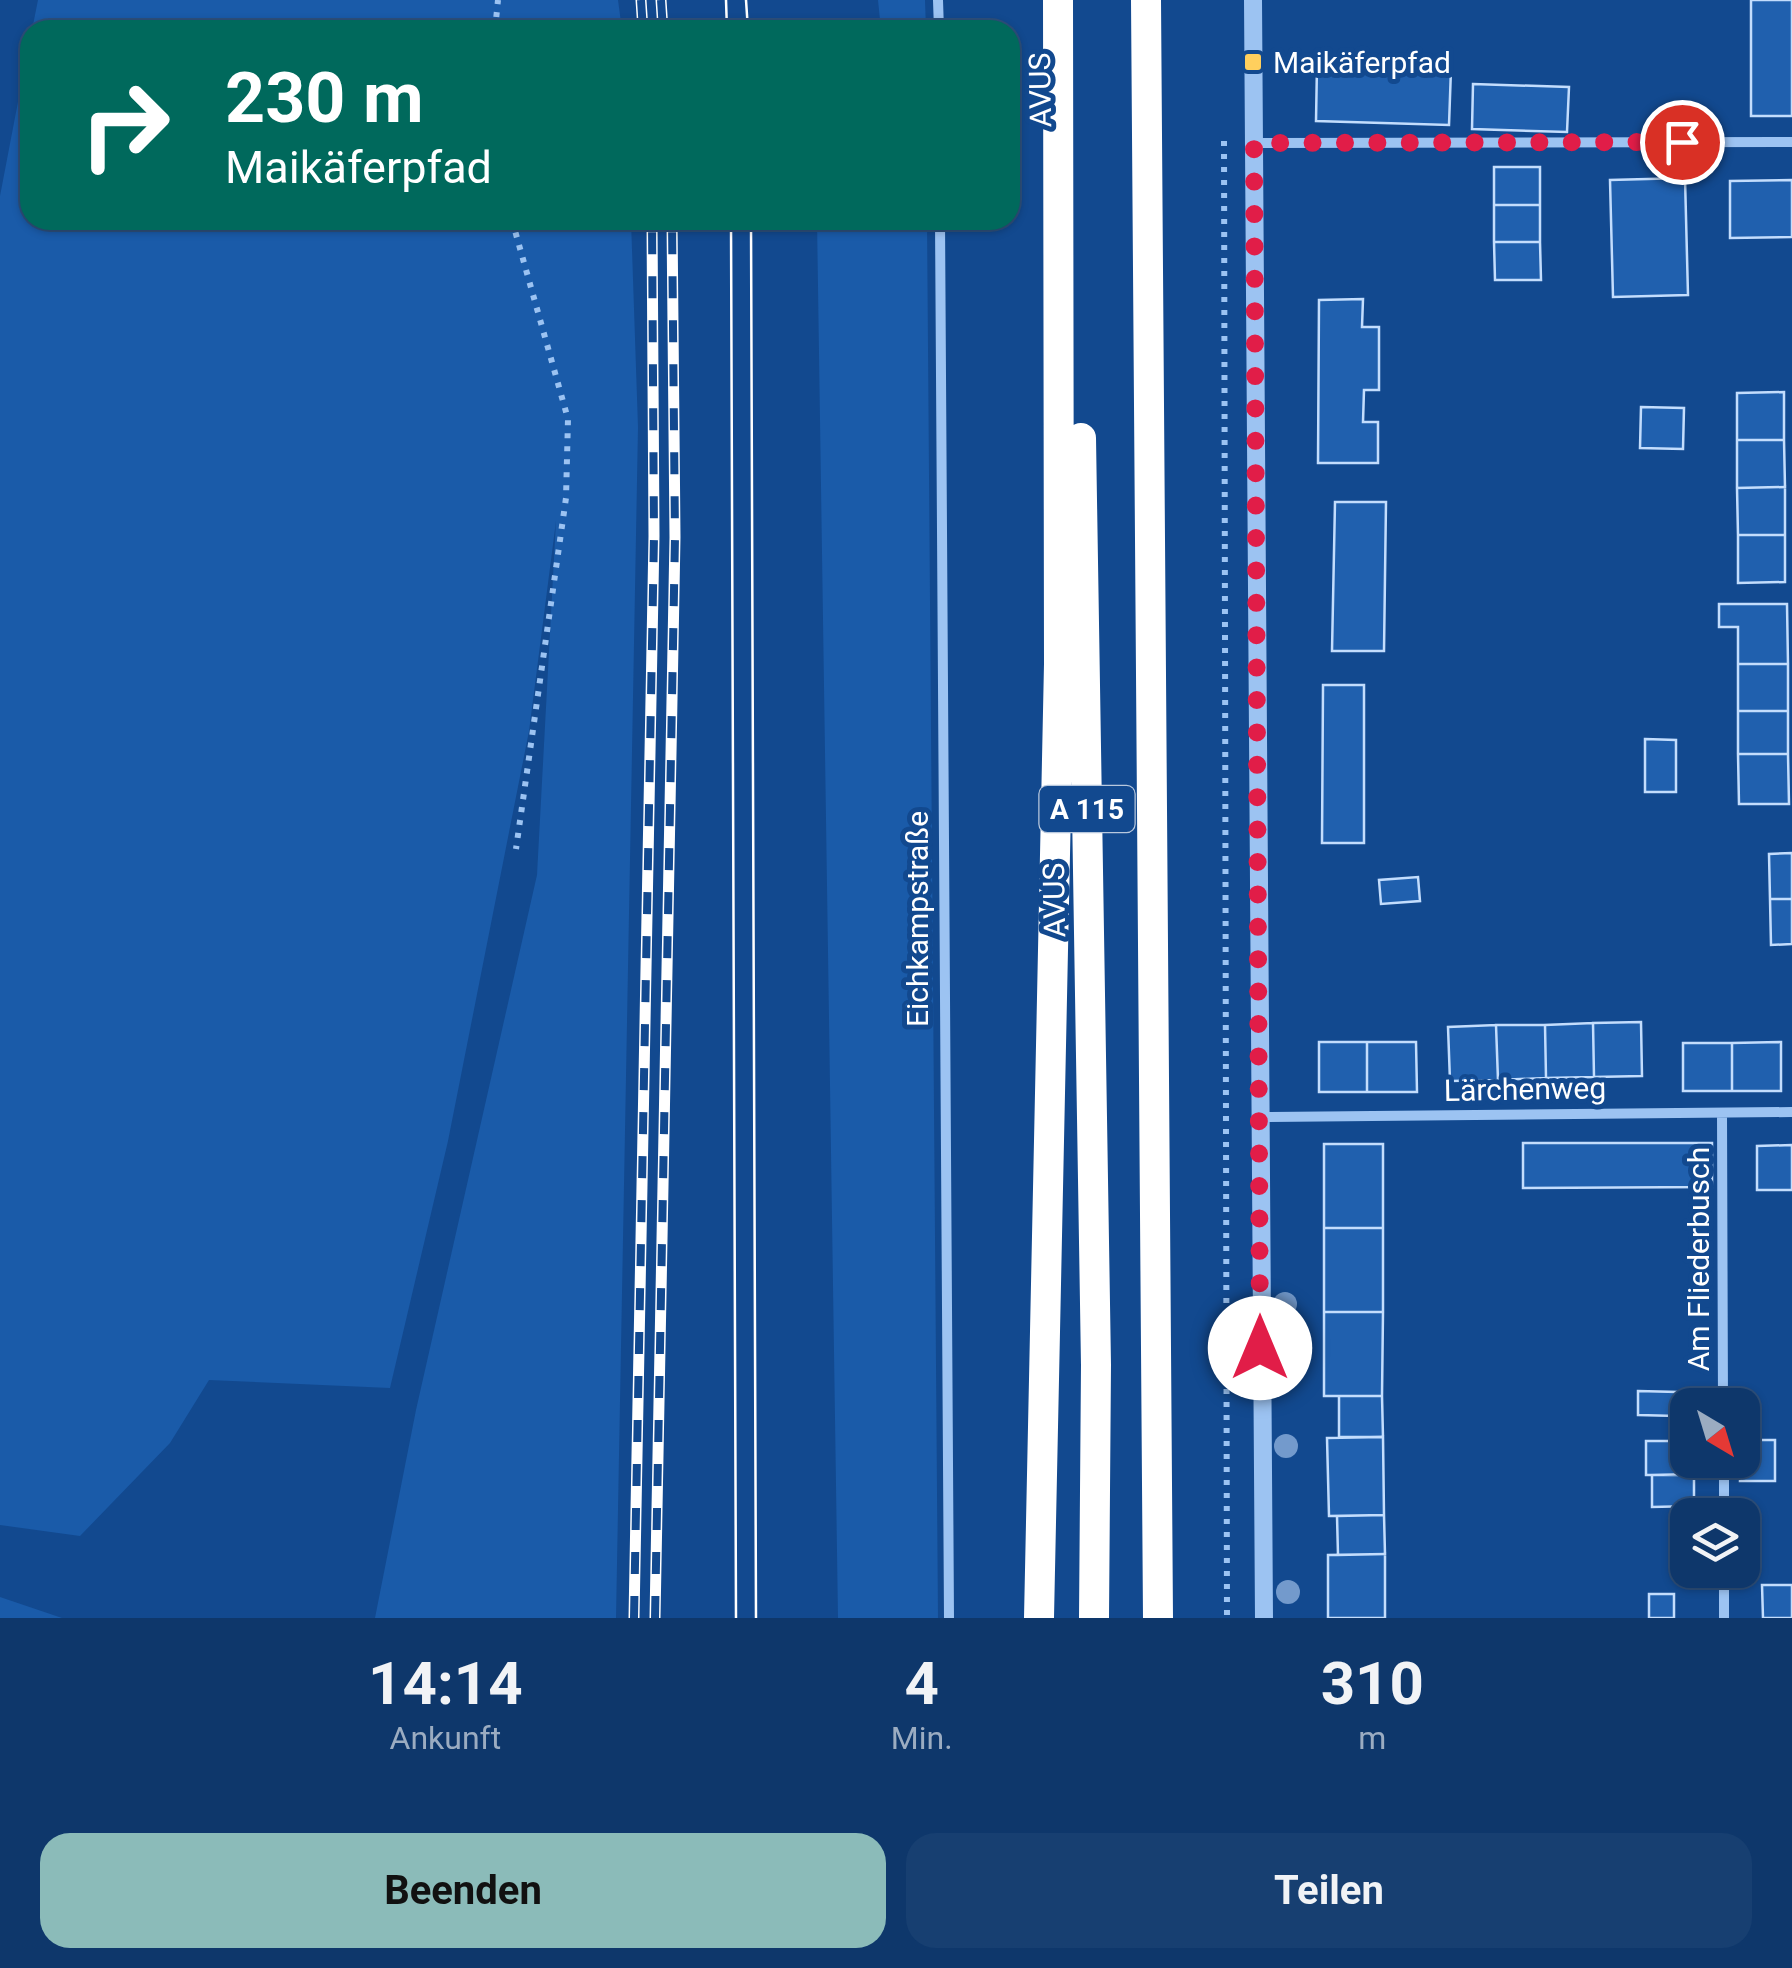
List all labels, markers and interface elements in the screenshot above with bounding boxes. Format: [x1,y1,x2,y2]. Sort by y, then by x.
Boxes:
place label: Maikäferpfad [1273,45,1451,80]
marker: Maikäferpfad [1242,51,1264,73]
street label: AVUS [1022,52,1058,128]
text: 230 m [225,57,424,139]
icon: right [60,60,190,190]
pin [1640,100,1725,185]
icon: arrive [1655,115,1710,170]
text: Maikäferpfad [225,141,492,194]
road number: A 115 [1040,786,1134,832]
street label: Eichkampstraße [900,811,935,1027]
street label: AVUS [1036,862,1072,938]
street label: Lärchenweg [1444,1070,1606,1108]
street label: Am Fliederbusch [1681,1147,1716,1371]
position arrow [1208,1296,1312,1400]
north arrow [1670,1388,1760,1478]
map controls [1670,1388,1760,1588]
button: layers [1670,1498,1760,1588]
text: 14:14 [368,1648,523,1719]
text: 4 [904,1648,939,1719]
text: 310 [1321,1648,1424,1719]
text: Ankunft [390,1719,501,1757]
text: Min. [891,1719,953,1757]
text: m [1358,1719,1386,1757]
button: Beenden [40,1833,886,1948]
button: Teilen [906,1833,1752,1948]

